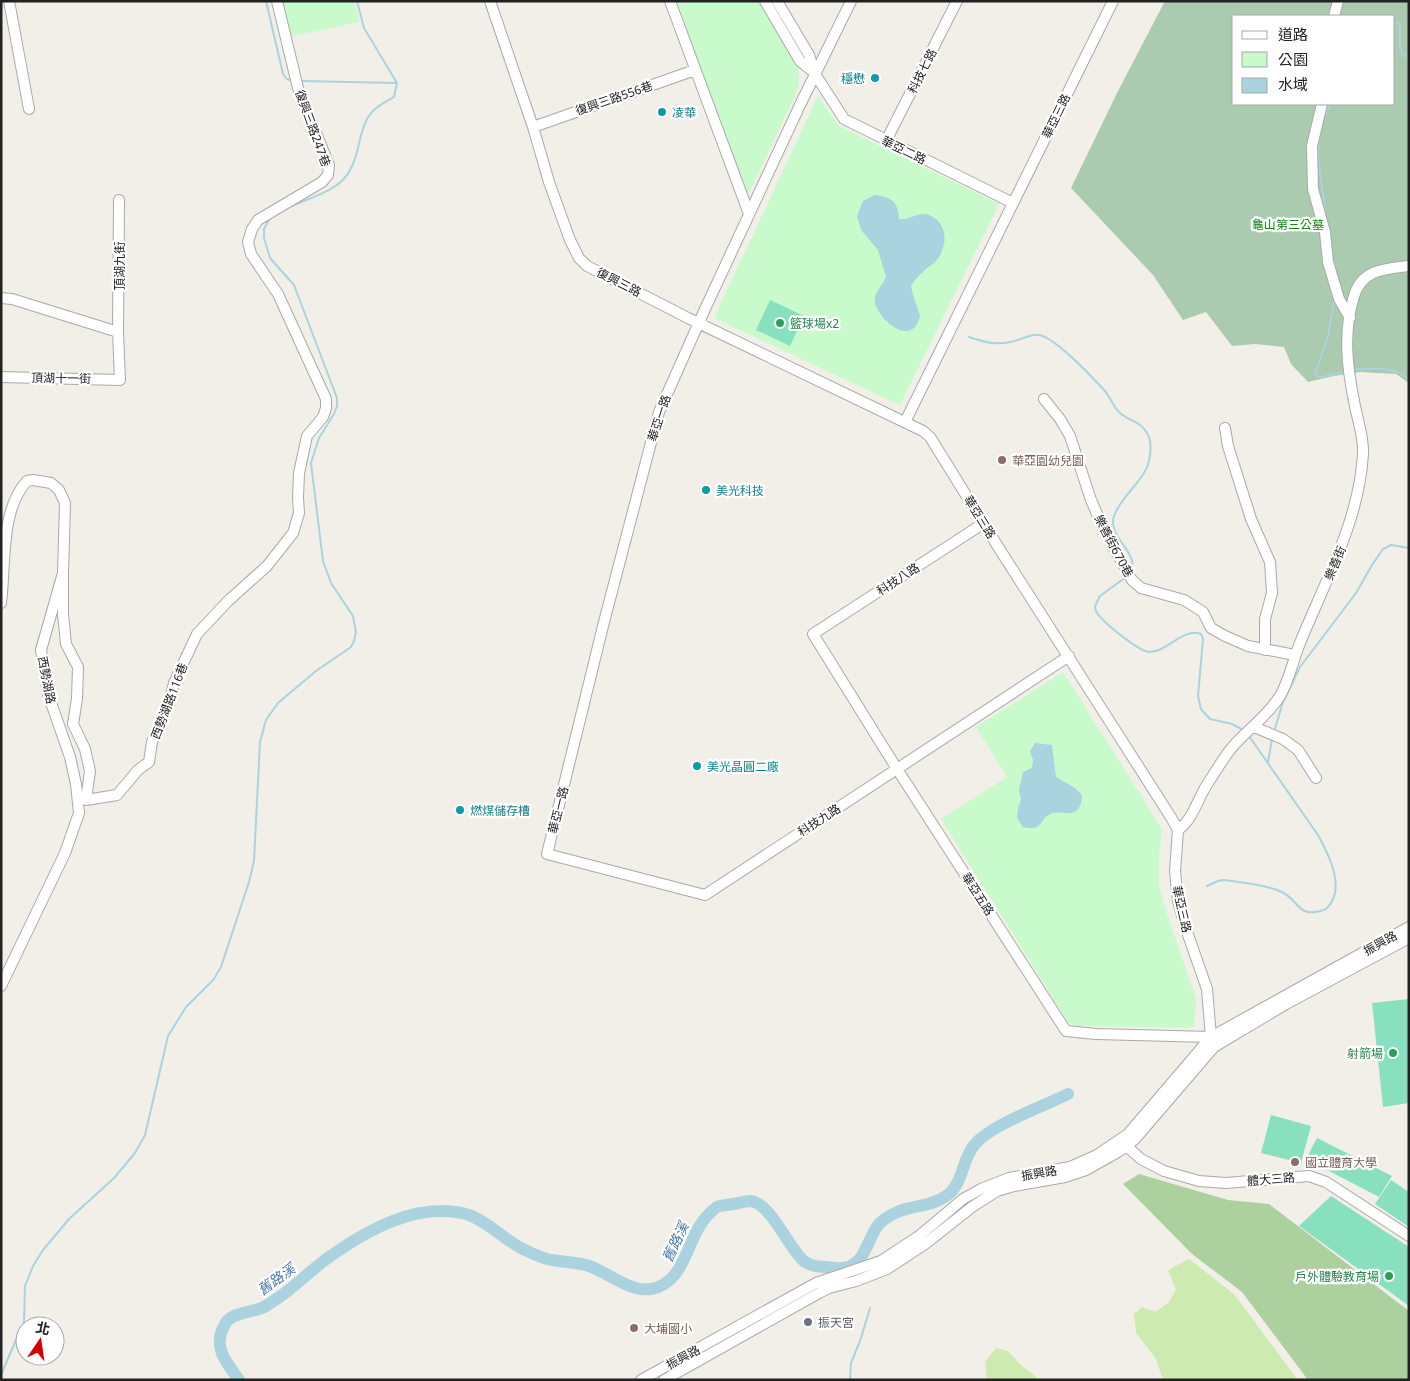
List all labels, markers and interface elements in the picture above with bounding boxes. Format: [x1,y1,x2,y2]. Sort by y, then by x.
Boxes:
legend [1232,15,1395,105]
text: 道路 [1278,24,1308,44]
street label: 科技七路 [904,46,940,96]
text: 公園 [1278,49,1308,69]
place label: 穩懋 [841,70,865,87]
marker: 穩懋 [869,72,881,84]
text: 水域 [1278,74,1308,94]
street label: 復興三路556巷 [573,77,655,119]
street label: 復興三路247巷 [291,87,335,169]
street label: 華亞三路 [1038,91,1074,141]
place label: 凌華 [672,104,696,121]
marker: 凌華 [656,106,668,118]
street label: 華亞二路 [879,132,929,168]
park label: 龜山第三公墓 [1252,216,1324,233]
street label: 頂湖九街 [111,242,128,290]
street label: 復興三路 [594,264,644,300]
place label: 籃球場x2 [790,315,839,332]
marker: 籃球場x2 [774,317,786,329]
street label: 頂湖十一街 [31,369,91,387]
street label: 華亞一路 [643,393,675,443]
place label: 華亞園幼兒園 [1012,452,1084,469]
marker: 華亞園幼兒園 [996,454,1008,466]
place label: 美光科技 [716,482,764,499]
marker: 美光科技 [700,484,712,496]
street label: 華亞三路 [960,492,1000,542]
street label: 樂善街670巷 [1090,512,1138,580]
street label: 樂善街 [1320,543,1350,583]
street label: 科技八路 [873,559,923,599]
street label: 西勢湖路 [34,655,60,705]
street label: 西勢湖路116巷 [147,660,191,742]
place label: 美光晶圓二廠 [707,758,779,775]
marker: 美光晶圓二廠 [691,760,703,772]
street label: 華亞一路 [544,785,572,835]
street label: 科技九路 [794,800,844,840]
place label: 燃煤儲存槽 [470,802,530,819]
marker: 燃煤儲存槽 [454,804,466,816]
street label: 華亞五路 [958,869,998,919]
street label: 華亞三路 [1168,884,1196,934]
street label: 振興路 [1360,927,1400,959]
place label: 射箭場 [1347,1045,1383,1062]
marker: 射箭場 [1387,1047,1399,1059]
place label: 國立體育大學 [1305,1154,1377,1171]
marker: 國立體育大學 [1289,1156,1301,1168]
street label: 振興路 [1020,1162,1058,1184]
street label: 體大三路 [1246,1168,1296,1190]
water label: 舊路溪 [658,1217,693,1265]
water label: 舊路溪 [253,1258,300,1299]
place label: 戶外體驗教育場 [1295,1268,1379,1285]
marker: 戶外體驗教育場 [1383,1270,1395,1282]
place label: 振天宮 [818,1314,854,1331]
north arrow [15,1316,65,1366]
marker: 振天宮 [802,1316,814,1328]
text: 北 [34,1317,52,1339]
place label: 大埔國小 [644,1320,692,1337]
marker: 大埔國小 [628,1322,640,1334]
street label: 振興路 [663,1341,703,1373]

